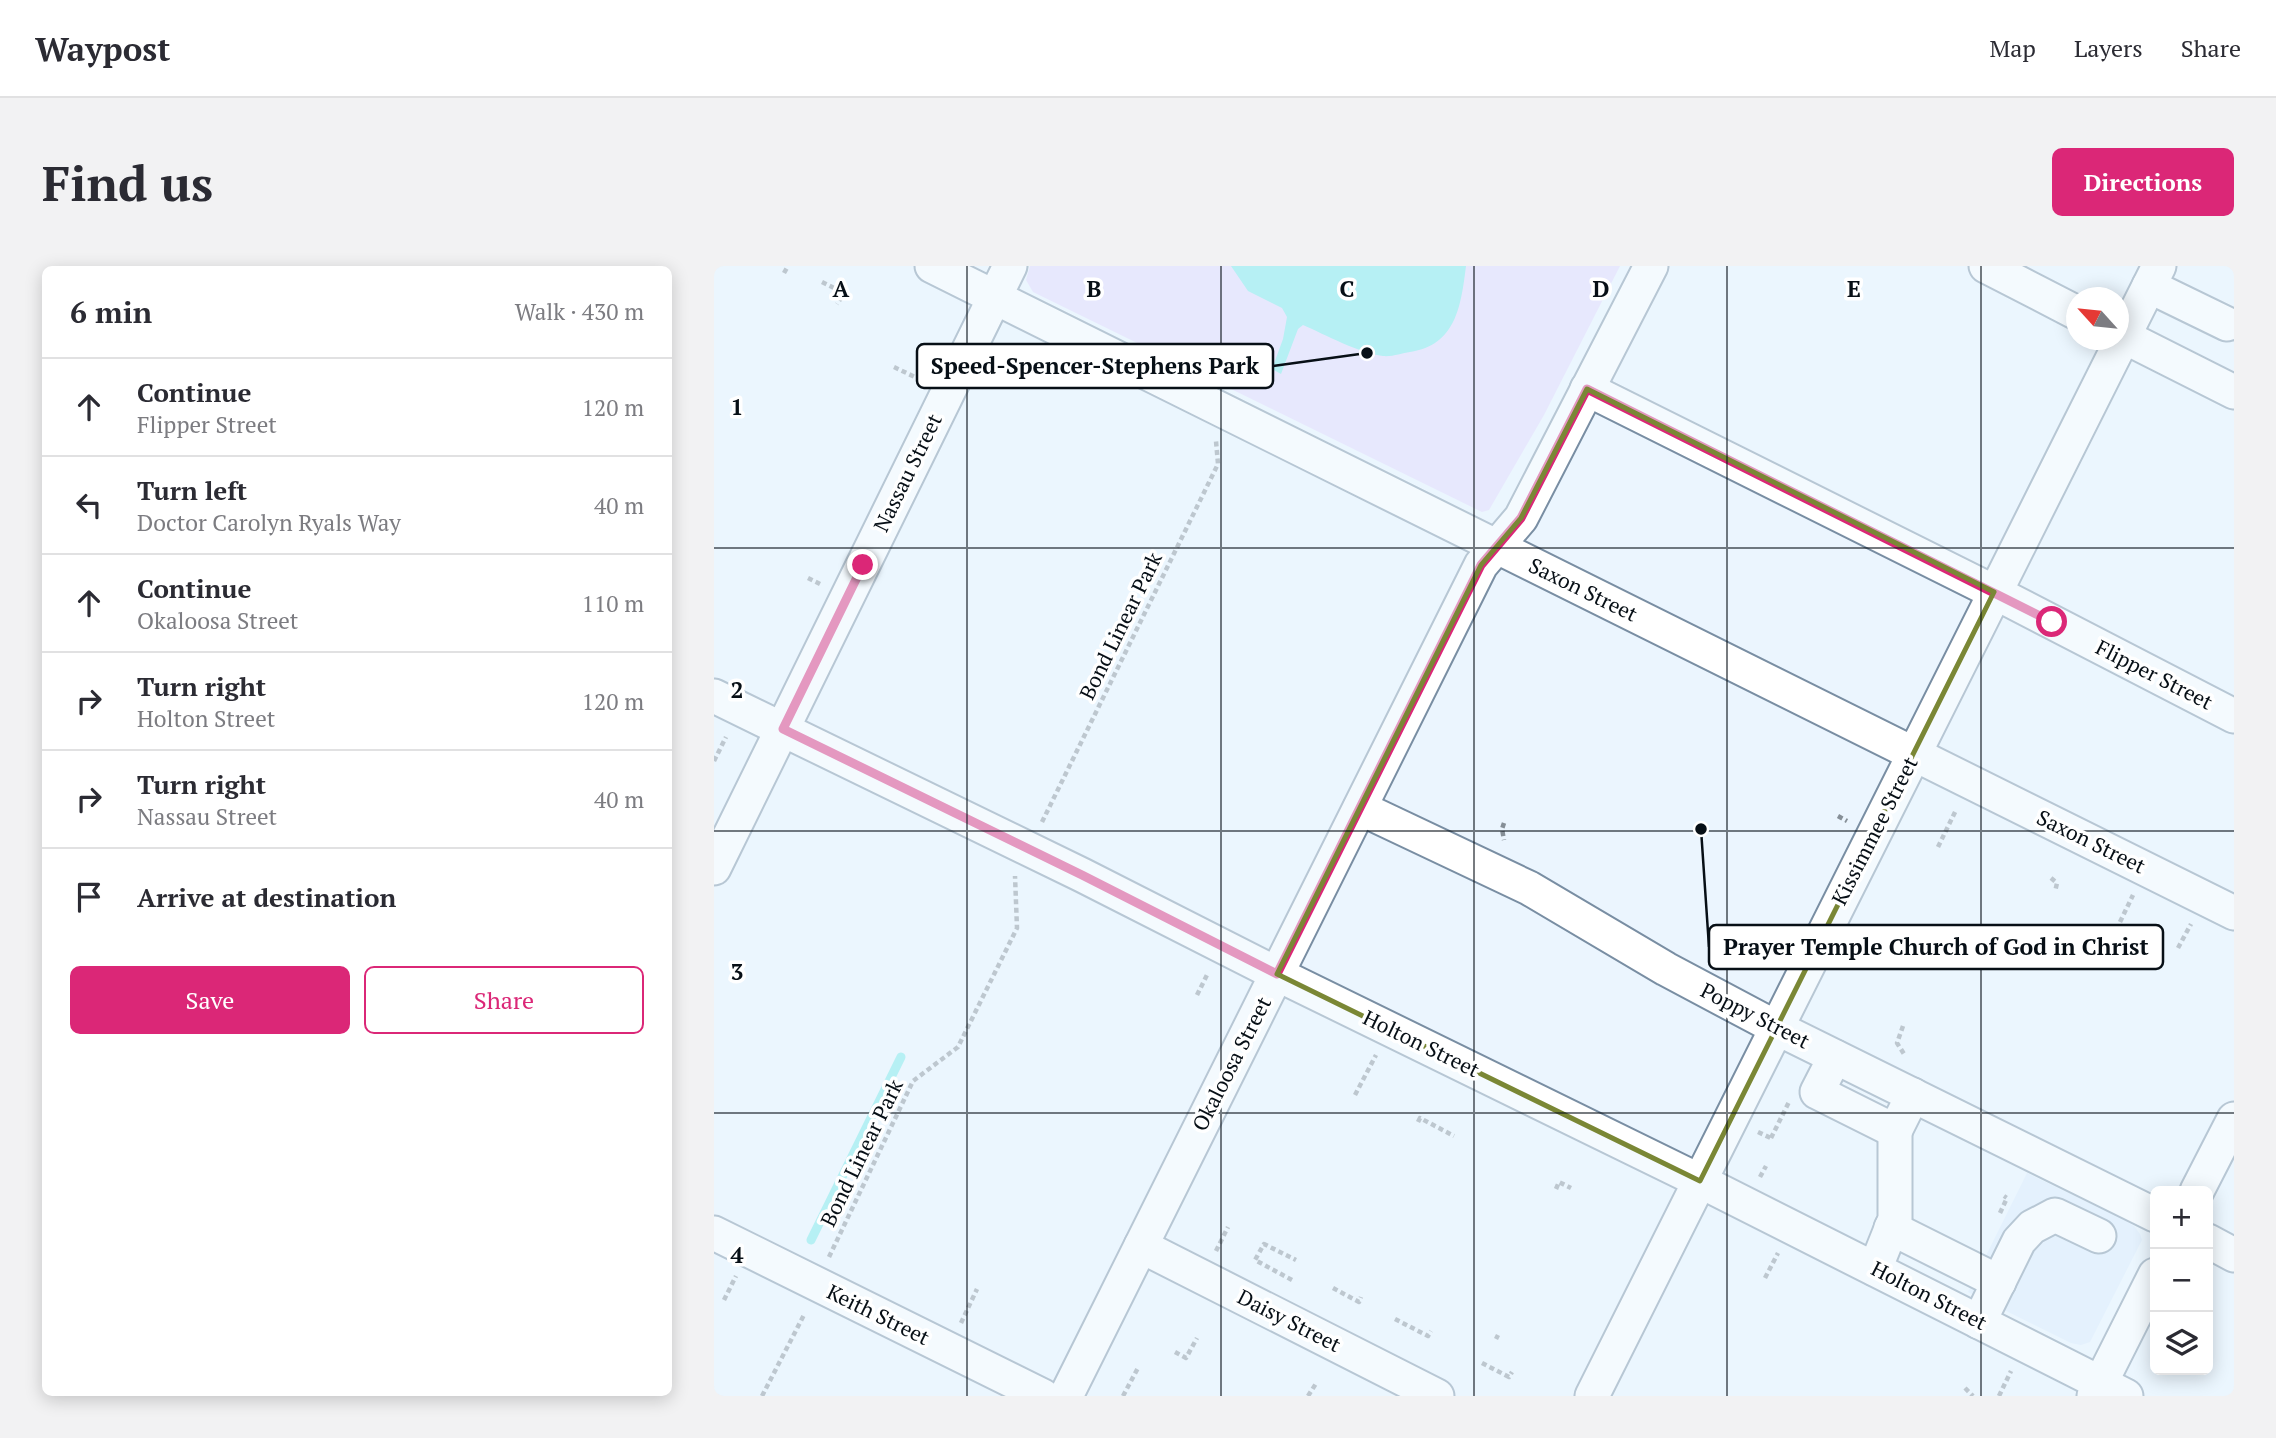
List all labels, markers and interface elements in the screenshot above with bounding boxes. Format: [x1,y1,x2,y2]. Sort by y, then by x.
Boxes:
text: Waypost [35,27,170,70]
text: Map [1989,32,2036,64]
text: Layers [2074,32,2143,64]
text: Share [2181,32,2241,64]
button: Directions [2052,148,2234,216]
text: Find us [42,150,213,215]
text: A [833,273,850,304]
text: B [1087,273,1102,304]
text: C [1340,273,1355,304]
text: D [1593,273,1610,304]
text: E [1847,273,1861,304]
north arrow [2066,287,2129,350]
text: 6 min [70,292,152,332]
text: Walk · 430 m [515,296,644,327]
callout: Speed-Spencer-Stephens Park [917,344,1273,388]
text: Speed-Spencer-Stephens Park [931,350,1260,381]
text: Continue [137,375,251,409]
icon: ahead [70,388,108,426]
text: 1 [731,391,744,422]
text: 120 m [582,392,644,423]
text: Flipper Street [137,409,277,440]
street label: Nassau Street [866,409,948,536]
text: Turn left [137,473,247,507]
icon: left [70,486,108,524]
text: 40 m [594,490,644,521]
text: Doctor Carolyn Ryals Way [137,507,401,538]
street label: Bond Linear Park [1072,547,1168,704]
route end [847,549,878,580]
street label: Saxon Street [1524,551,1643,628]
text: Continue [137,571,251,605]
icon: ahead [70,584,108,622]
text: 110 m [582,588,644,619]
text: Okaloosa Street [137,605,298,636]
route start [2036,606,2067,637]
street label: Flipper Street [2091,633,2218,716]
text: Turn right [137,669,266,703]
text: 2 [731,674,744,705]
icon: right [70,682,108,720]
text: 120 m [582,686,644,717]
text: Holton Street [137,703,275,734]
street label: Kissimmee Street [1825,751,1924,909]
text: Turn right [137,767,266,801]
icon: right [70,780,108,818]
text: 40 m [594,784,644,815]
text: Nassau Street [137,801,277,832]
street label: Saxon Street [2032,803,2151,880]
icon: arrive [70,878,108,916]
text: Arrive at destination [137,880,396,914]
callout: Prayer Temple Church of God in Christ [1709,925,2163,969]
text: Prayer Temple Church of God in Christ [1723,931,2149,962]
text: 3 [731,956,744,987]
button: Save [70,966,350,1034]
button: Share [364,966,644,1034]
street label: Poppy Street [1696,976,1815,1055]
street label: Okaloosa Street [1185,991,1277,1136]
street label: Holton Street [1359,1003,1484,1083]
street label: Bond Linear Park [813,1074,909,1231]
map controls [2150,1186,2213,1375]
button: + [2150,1186,2213,1249]
text: 4 [731,1239,744,1270]
button: − [2150,1249,2213,1312]
street label: Holton Street [1867,1254,1992,1336]
street label: Keith Street [823,1277,935,1351]
street label: Daisy Street [1233,1282,1346,1358]
button: layers [2150,1312,2213,1375]

